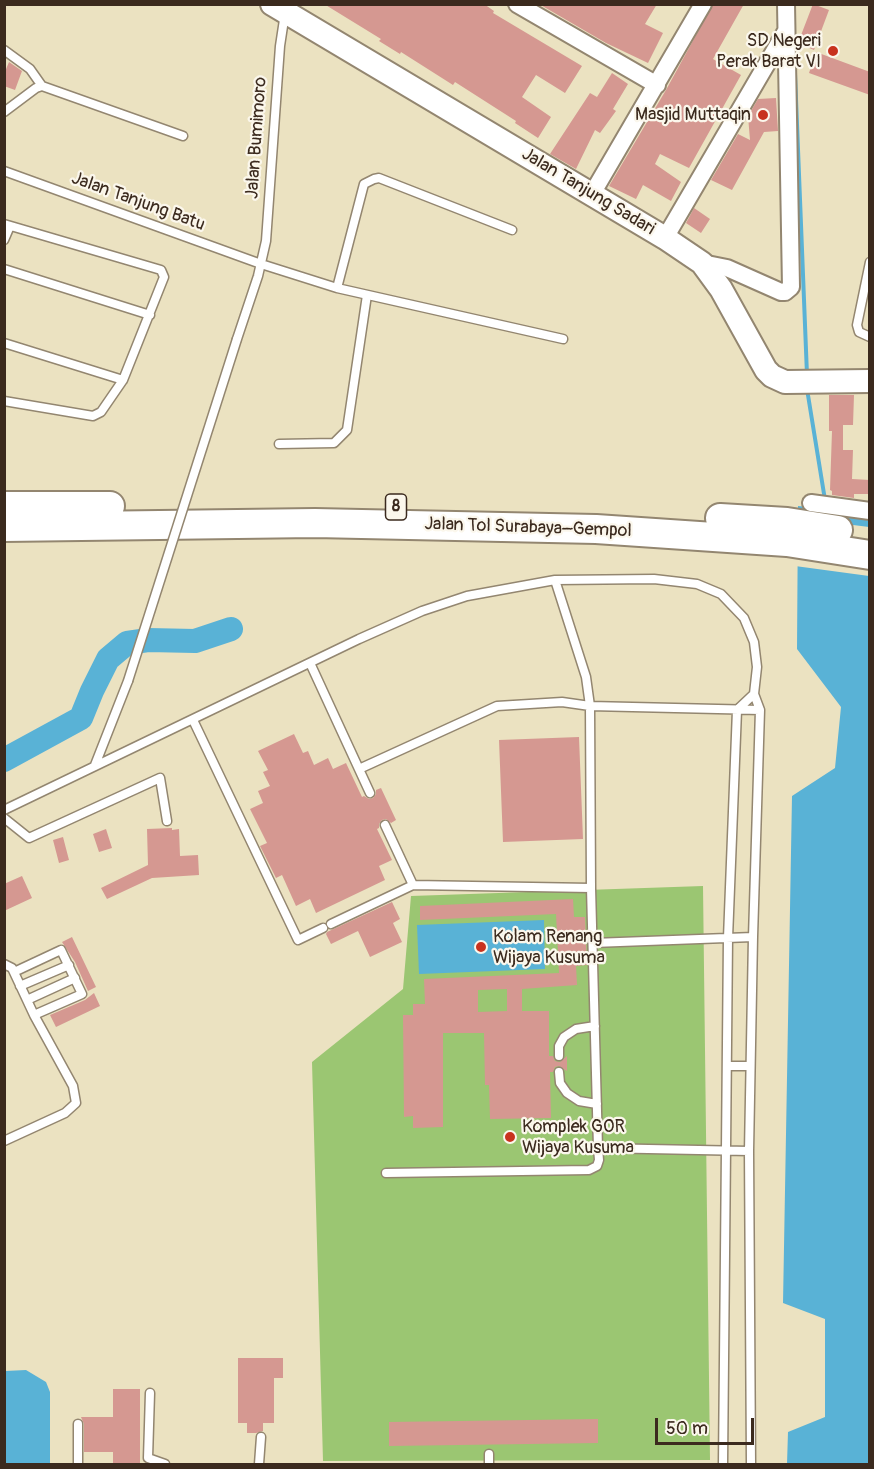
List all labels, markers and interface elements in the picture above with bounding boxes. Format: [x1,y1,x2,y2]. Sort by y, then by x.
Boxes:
place label: SD Negeri Perak Barat VI [716,30,821,72]
marker: SD Negeri Perak Barat VI [826,44,840,58]
street label: Jalan Bumimoro [242,76,272,200]
place label: Masjid Muttaqin [635,104,751,126]
marker: Masjid Muttaqin [756,108,770,122]
street label: Jalan Tanjung Sadari [517,144,659,240]
street label: Jalan Tanjung Batu [68,168,208,236]
road number: 8 [386,494,406,520]
street label: Jalan Tol Surabaya–Gempol [424,514,632,542]
place label: Kolam Renang Wijaya Kusuma [493,926,605,968]
marker: Kolam Renang Wijaya Kusuma [474,940,488,954]
place label: Komplek GOR Wijaya Kusuma [522,1116,634,1158]
marker: Komplek GOR Wijaya Kusuma [503,1130,517,1144]
scale bar [658,1406,757,1444]
text: 50 m [666,1417,708,1440]

